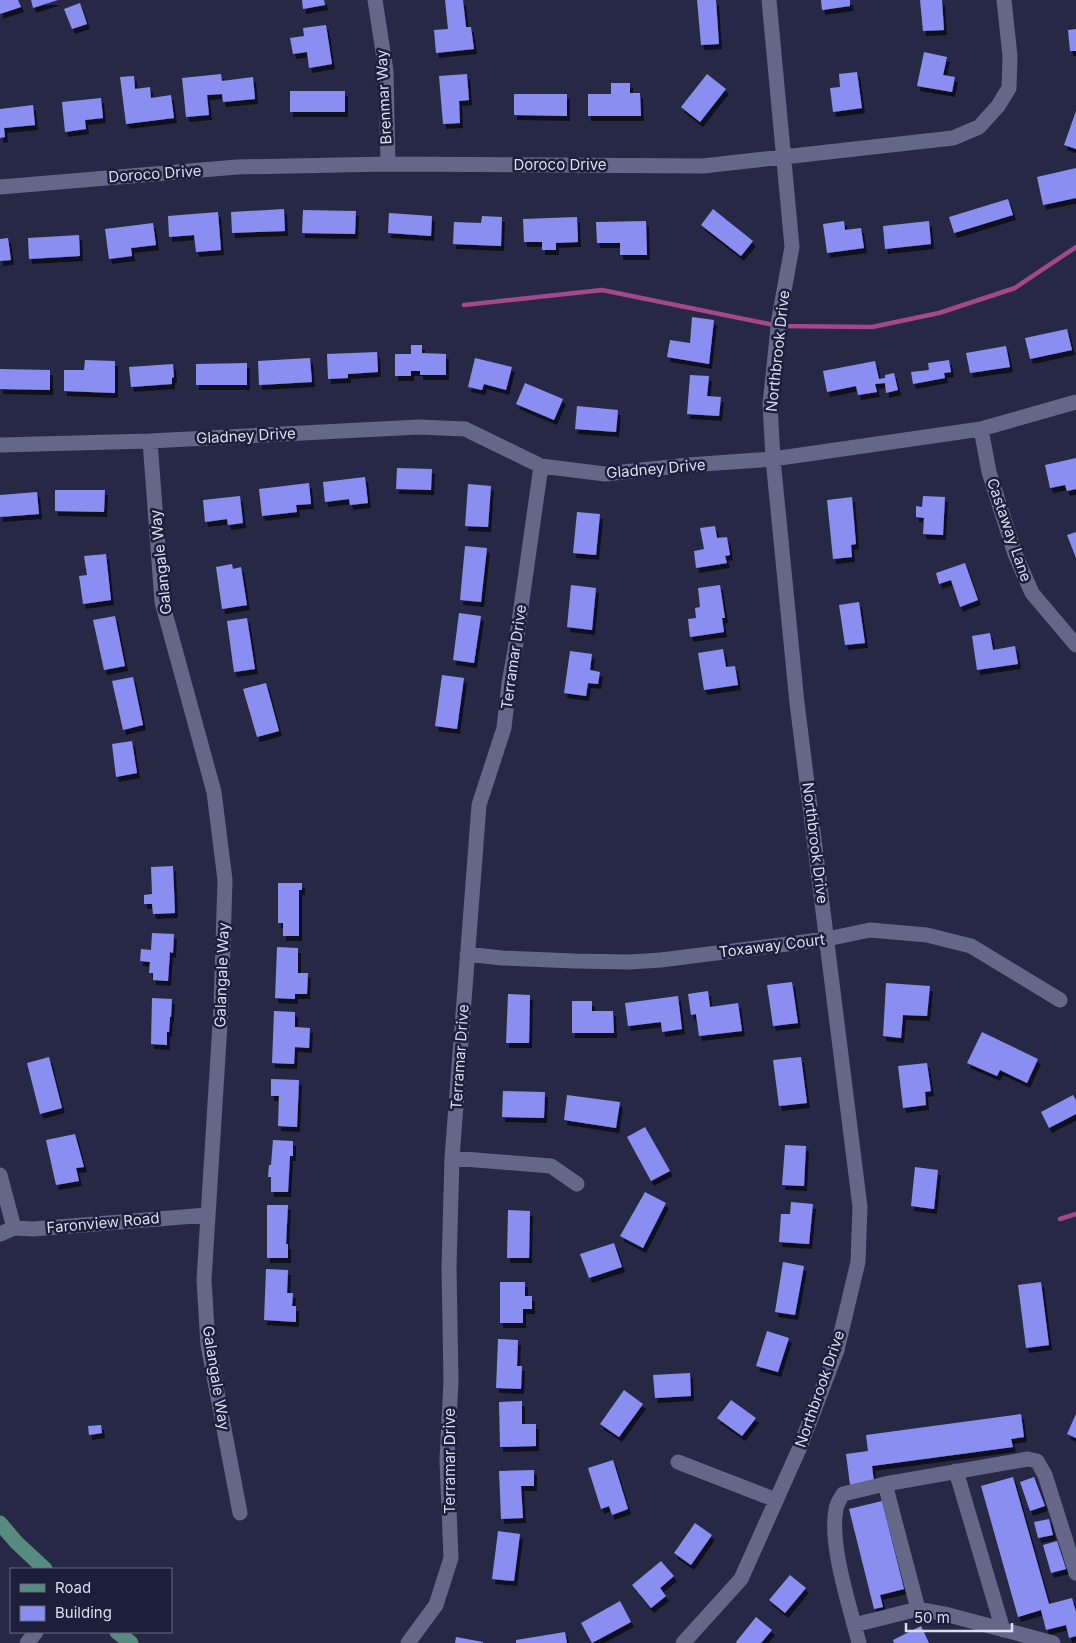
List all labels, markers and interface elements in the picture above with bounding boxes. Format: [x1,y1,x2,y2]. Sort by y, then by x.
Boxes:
street label: Brenmar Way [372,49,395,145]
street label: Doroco Drive [513,155,607,174]
street label: Doroco Drive [108,161,202,186]
street label: Northbrook Drive [762,289,793,413]
street label: Gladney Drive [196,423,296,448]
street label: Gladney Drive [606,455,706,482]
street label: Castaway Lane [983,476,1036,584]
street label: Galangale Way [145,508,175,615]
street label: Terramar Drive [497,603,530,711]
street label: Northbrook Drive [799,781,832,905]
street label: Galangale Way [210,921,233,1028]
street label: Toxaway Court [718,930,826,961]
street label: Terramar Drive [446,1004,473,1110]
street label: Faronview Road [46,1208,160,1237]
street label: Galangale Way [199,1324,234,1432]
street label: Northbrook Drive [791,1328,848,1450]
street label: Terramar Drive [440,1408,459,1514]
legend [10,1568,172,1633]
text: Road [55,1578,91,1597]
scale bar [906,1600,1012,1632]
text: Building [55,1603,112,1622]
text: 50 m [914,1608,950,1627]

